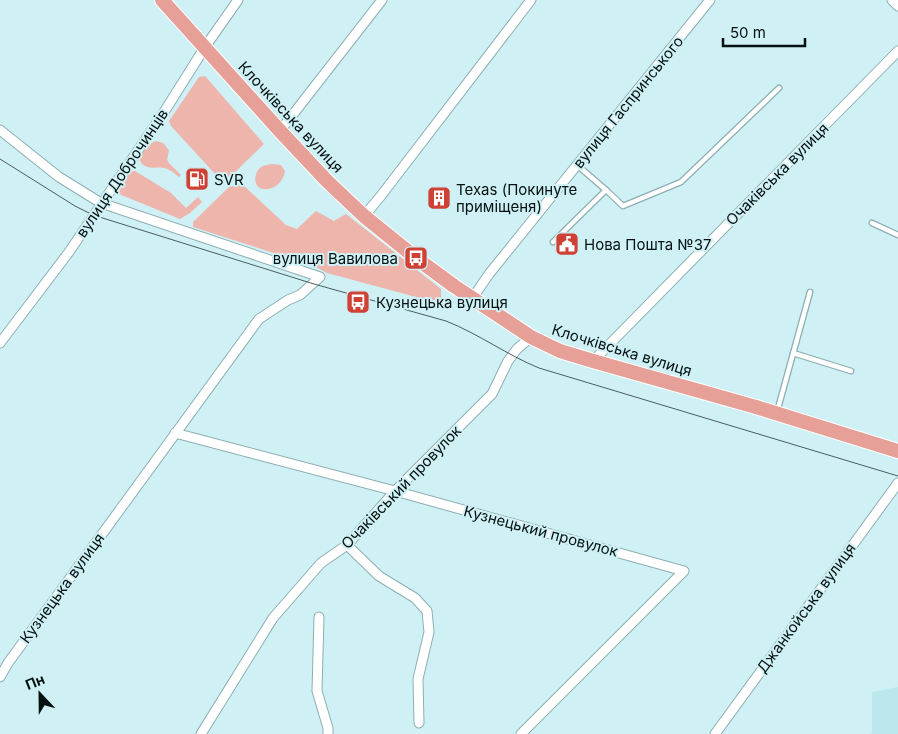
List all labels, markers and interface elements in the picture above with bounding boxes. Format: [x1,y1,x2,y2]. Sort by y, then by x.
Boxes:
scale bar [723,15,806,47]
text: 50 m [730,23,766,42]
street label: вулиця Гаспринського [569,32,687,172]
street label: Клочківська вулиця [234,57,348,177]
street label: вулиця Доброчинців [72,105,172,241]
street label: Очаківська вулиця [722,119,832,229]
fuel station icon: SVR [184,166,210,192]
place label: SVR [214,170,244,189]
place label: Texas (Покинуте приміщеня) [456,180,577,216]
building icon: Texas (Покинуте приміщеня) [426,185,452,211]
public building icon: Нова Пошта №37 [554,231,580,257]
place label: Нова Пошта №37 [584,235,712,254]
bus stop icon: вулиця Вавилова [403,245,429,271]
place label: вулиця Вавилова [273,249,398,268]
bus stop icon: Кузнецька вулиця [345,289,371,315]
place label: Кузнецька вулиця [376,293,508,312]
street label: Клочківська вулиця [550,320,694,380]
street label: Очаківський провулок [337,421,465,553]
street label: Кузнецький провулок [462,501,620,561]
street label: Кузнецька вулиця [16,529,108,647]
street label: Джанкойська вулиця [752,539,860,677]
north arrow [15,669,65,719]
text: Пн [23,670,47,693]

